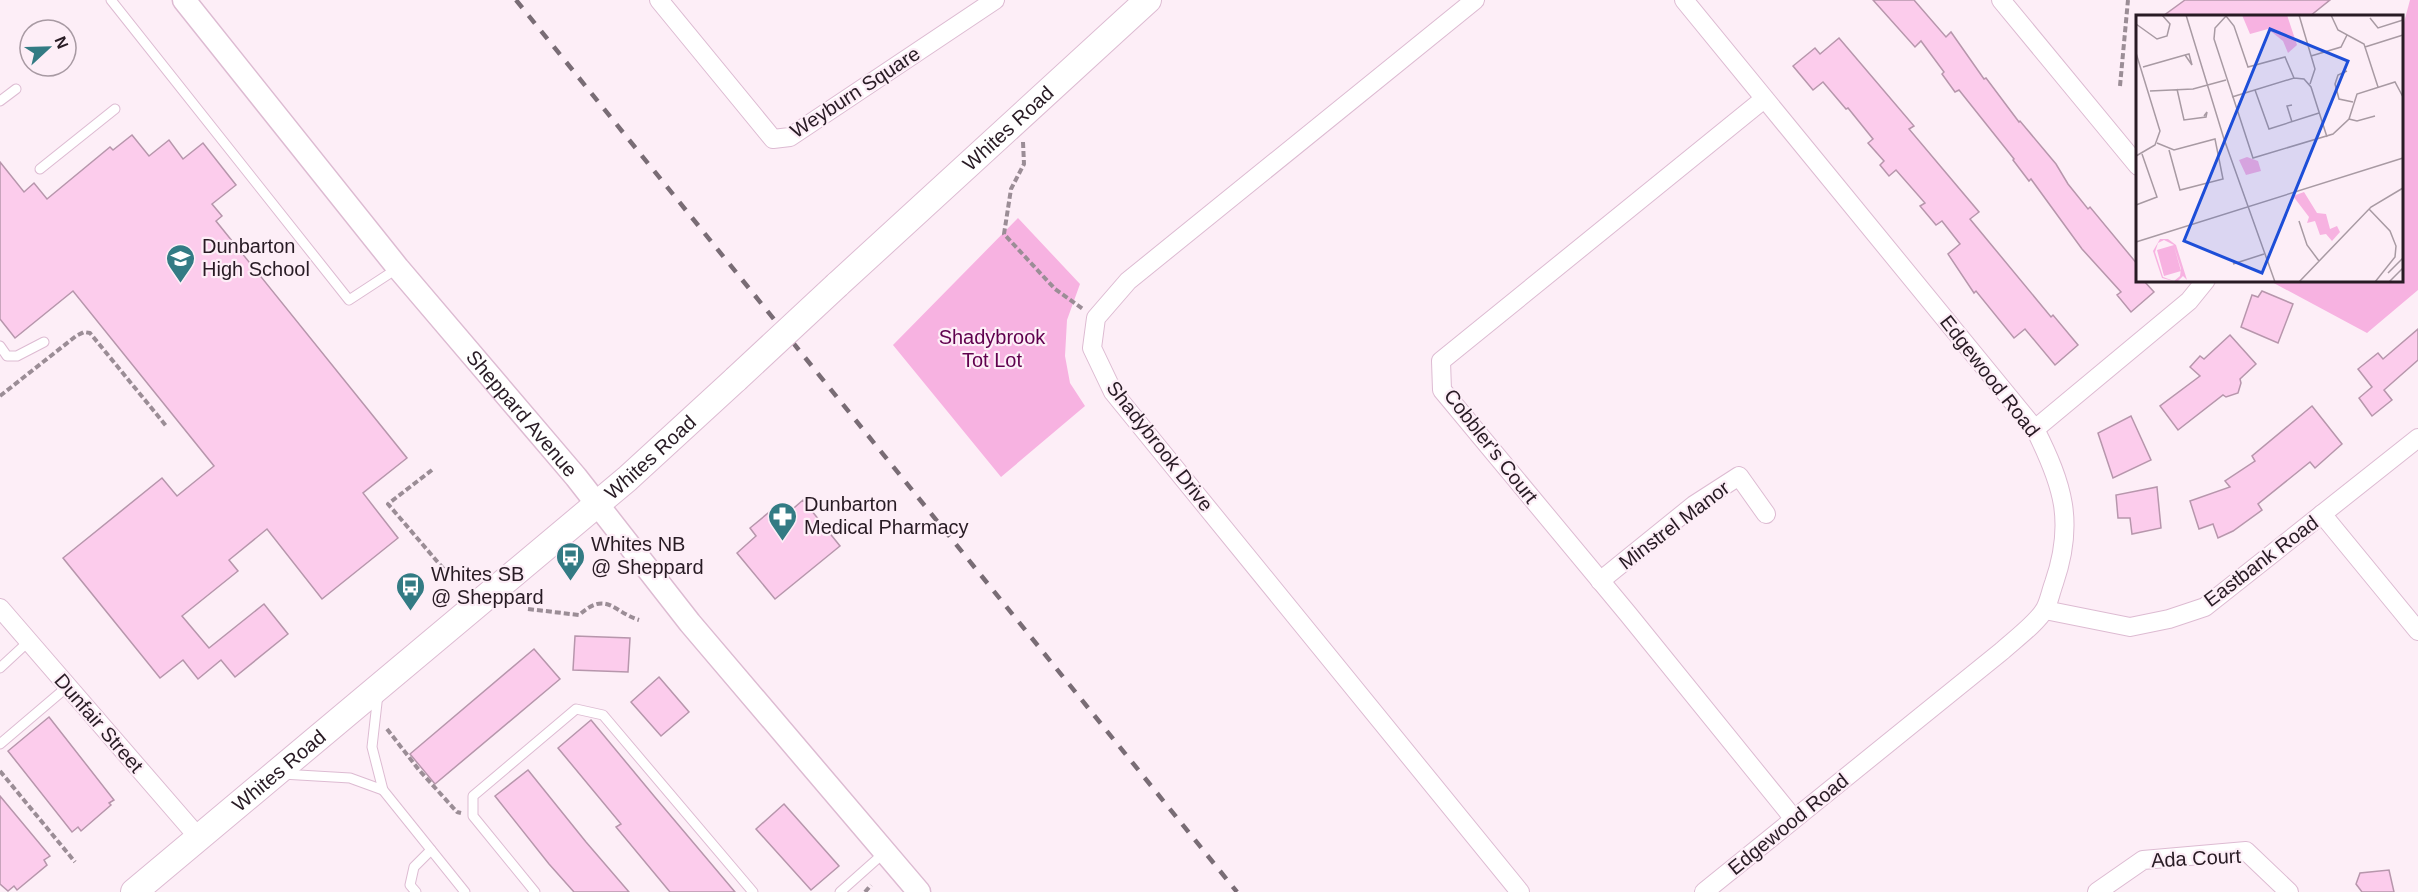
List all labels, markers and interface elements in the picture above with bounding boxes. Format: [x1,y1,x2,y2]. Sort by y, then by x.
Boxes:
inset map [2136,15,2403,282]
north arrow [18,18,78,78]
text: N [51,34,71,51]
street label: Weyburn Square [786,42,924,142]
street label: Whites Road [958,81,1058,175]
place label: Dunbarton High School [202,235,310,280]
school or university icon: Dunbarton High School [165,242,197,284]
street label: Edgewood Road [1936,311,2044,441]
park label: Shadybrook Tot Lot [939,326,1046,371]
street label: Sheppard Avenue [462,346,582,481]
street label: Shadybrook Drive [1102,377,1218,515]
street label: Cobbler's Court [1440,385,1543,508]
street label: Whites Road [600,411,700,504]
street label: Minstrel Manor [1615,476,1734,574]
place label: Dunbarton Medical Pharmacy [804,493,969,538]
pharmacy icon: Dunbarton Medical Pharmacy [767,500,799,542]
street label: Eastbank Road [2200,511,2322,611]
place label: Whites NB @ Sheppard [591,533,704,578]
bus stop icon: Whites NB @ Sheppard [554,540,586,582]
place label: Whites SB @ Sheppard [431,563,544,608]
bus stop icon: Whites SB @ Sheppard [394,570,426,612]
street label: Dunfair Street [50,669,148,777]
street label: Whites Road [228,725,330,816]
street label: Edgewood Road [1724,769,1852,879]
street label: Ada Court [2150,845,2242,871]

